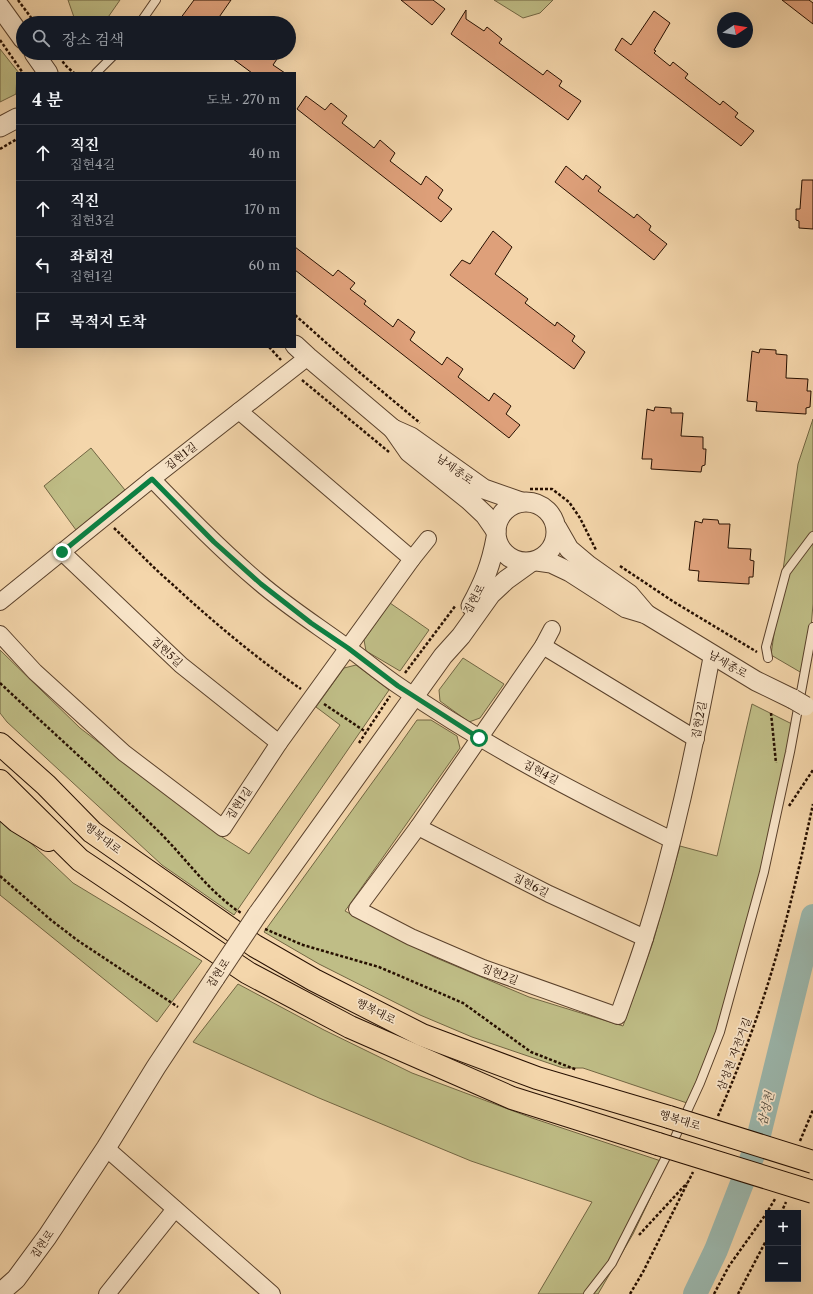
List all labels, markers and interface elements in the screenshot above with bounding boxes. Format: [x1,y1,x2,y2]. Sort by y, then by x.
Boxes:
north arrow [717,12,753,48]
search box [16,16,296,60]
icon: search [30,27,52,49]
text: 장소 검색 [62,30,124,49]
text: 4 분 [32,90,63,110]
text: 도보 · 270 m [207,91,280,107]
text: 직진 [70,135,99,154]
icon: ahead [32,142,54,164]
text: 40 m [249,145,280,161]
text: 집현4길 [70,156,115,172]
text: 직진 [70,191,99,210]
icon: ahead [32,198,54,220]
text: 170 m [244,201,280,217]
text: 집현3길 [70,212,115,228]
text: 좌회전 [70,247,113,266]
icon: left [32,254,54,276]
text: 60 m [249,257,280,273]
text: 집현1길 [70,268,113,284]
icon: arrive [32,310,54,332]
text: 목적지 도착 [70,312,146,331]
street label: 집현1길 [162,439,200,473]
street label: 남세종로 [434,451,477,487]
route end [53,543,71,561]
street label: 집현로 [460,581,488,616]
street label: 집현5길 [148,634,186,670]
street label: 남세종로 [706,647,750,681]
street label: 집현2길 [688,700,710,740]
route start [470,729,488,747]
street label: 집현4길 [521,757,561,787]
street label: 집현1길 [223,784,255,822]
street label: 행복대로 [82,819,124,857]
street label: 집현6길 [511,870,551,900]
street label: 집현로 [203,956,233,990]
street label: 집현2길 [480,961,520,987]
street label: 행복대로 [354,995,398,1027]
street label: 삼성천 자전거길 [714,1015,754,1093]
water label: 삼성천 [754,1089,777,1128]
street label: 행복대로 [658,1107,703,1133]
map controls [765,1210,801,1282]
button: + [765,1210,801,1246]
street label: 집현로 [27,1227,57,1261]
button: − [765,1246,801,1282]

